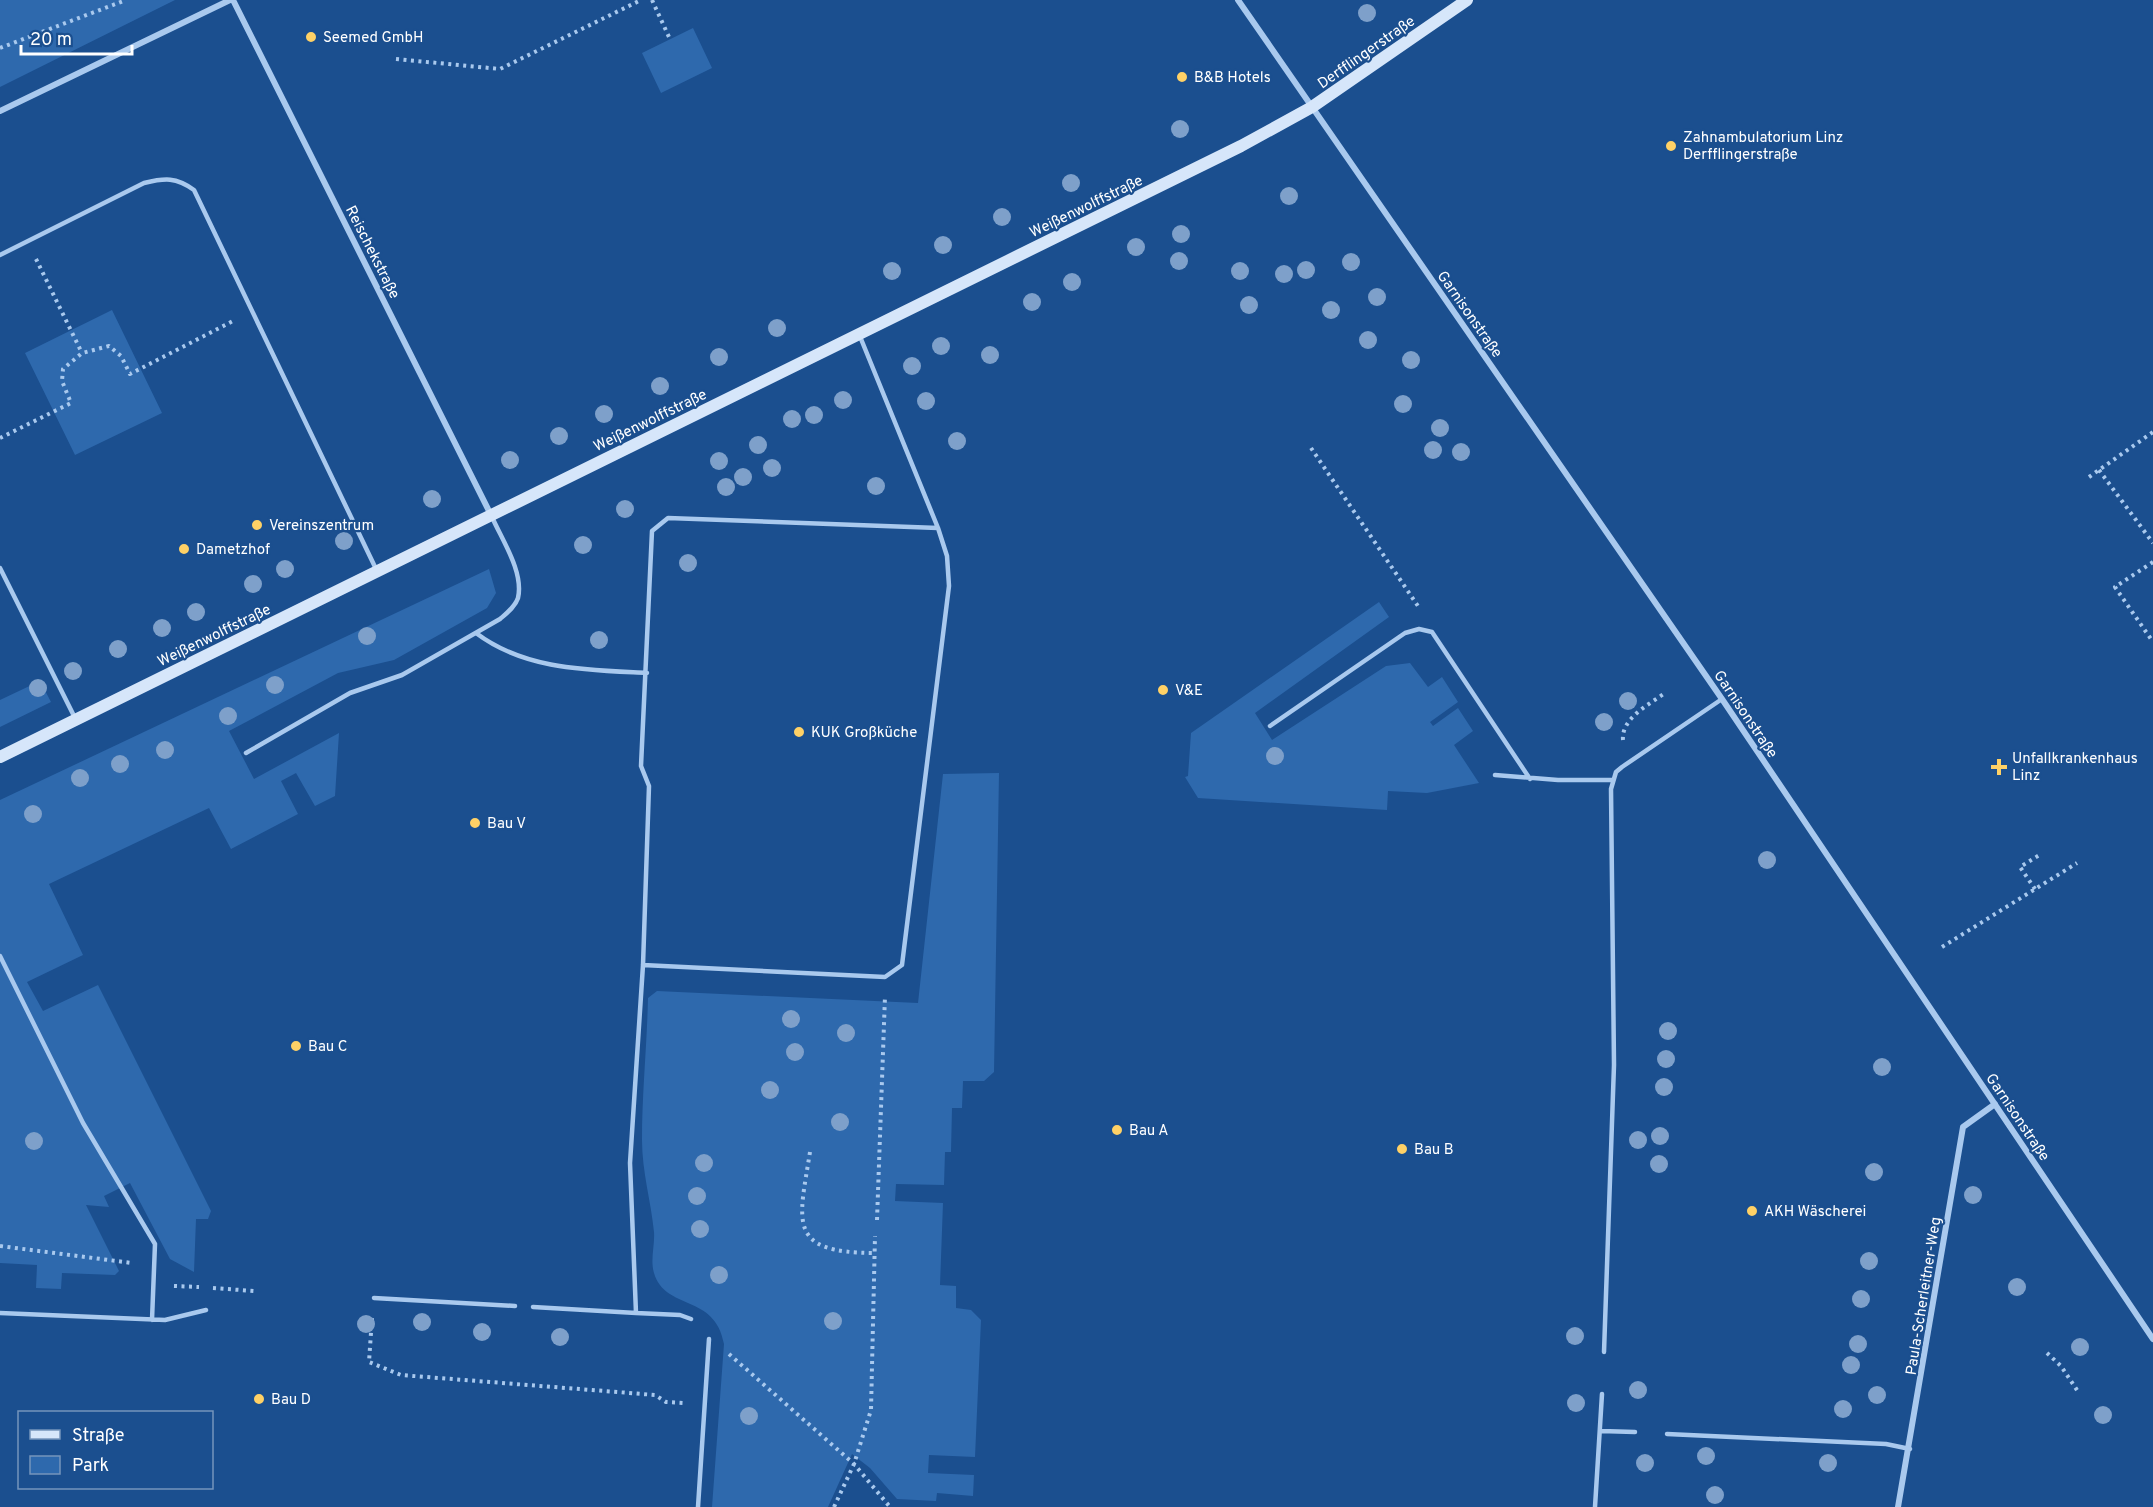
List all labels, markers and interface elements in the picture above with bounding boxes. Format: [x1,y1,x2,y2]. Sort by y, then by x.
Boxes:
street label: Derfflingerstraße [1314,13,1419,94]
scale bar [21,18,132,56]
text: 20 m [30,29,72,52]
place label: Seemed GmbH [323,29,423,48]
marker: Seemed GmbH [304,30,318,44]
place label: B&B Hotels [1194,69,1271,88]
marker: B&B Hotels [1175,70,1189,84]
place label: Zahnambulatorium Linz Derfflingerstraße [1683,129,1843,165]
marker: Zahnambulatorium Linz Derfflingerstraße [1664,139,1678,153]
street label: Weißenwolffstraße [1027,172,1146,243]
street label: Reischekstraße [340,203,403,302]
street label: Garnisonstraße [1432,268,1506,362]
street label: Weißenwolffstraße [591,386,710,457]
place label: Vereinszentrum [269,517,374,536]
marker: Vereinszentrum [250,518,264,532]
place label: Dametzhof [196,541,270,560]
marker: Dametzhof [177,542,191,556]
street label: Weißenwolffstraße [155,601,274,672]
street label: Garnisonstraße [1708,667,1781,762]
place label: V&E [1175,682,1203,701]
marker: V&E [1156,683,1170,697]
place label: KUK Großküche [811,724,917,743]
marker: KUK Großküche [792,725,806,739]
place label: Unfallkrankenhaus Linz [2012,750,2138,786]
marker: Unfallkrankenhaus Linz [1990,758,2008,776]
place label: Bau V [487,815,526,834]
marker: Bau V [468,816,482,830]
place label: Bau C [308,1038,348,1057]
marker: Bau C [289,1039,303,1053]
street label: Garnisonstraße [1980,1070,2053,1165]
place label: Bau A [1129,1122,1168,1141]
marker: Bau A [1110,1123,1124,1137]
place label: Bau B [1414,1141,1454,1160]
marker: Bau B [1395,1142,1409,1156]
place label: AKH Wäscherei [1764,1203,1866,1222]
marker: AKH Wäscherei [1745,1204,1759,1218]
street label: Paula-Scherleitner-Weg [1903,1216,1946,1377]
place label: Bau D [271,1391,311,1410]
marker: Bau D [252,1392,266,1406]
legend [18,1411,213,1489]
text: Straße [72,1425,124,1448]
text: Park [72,1455,109,1478]

